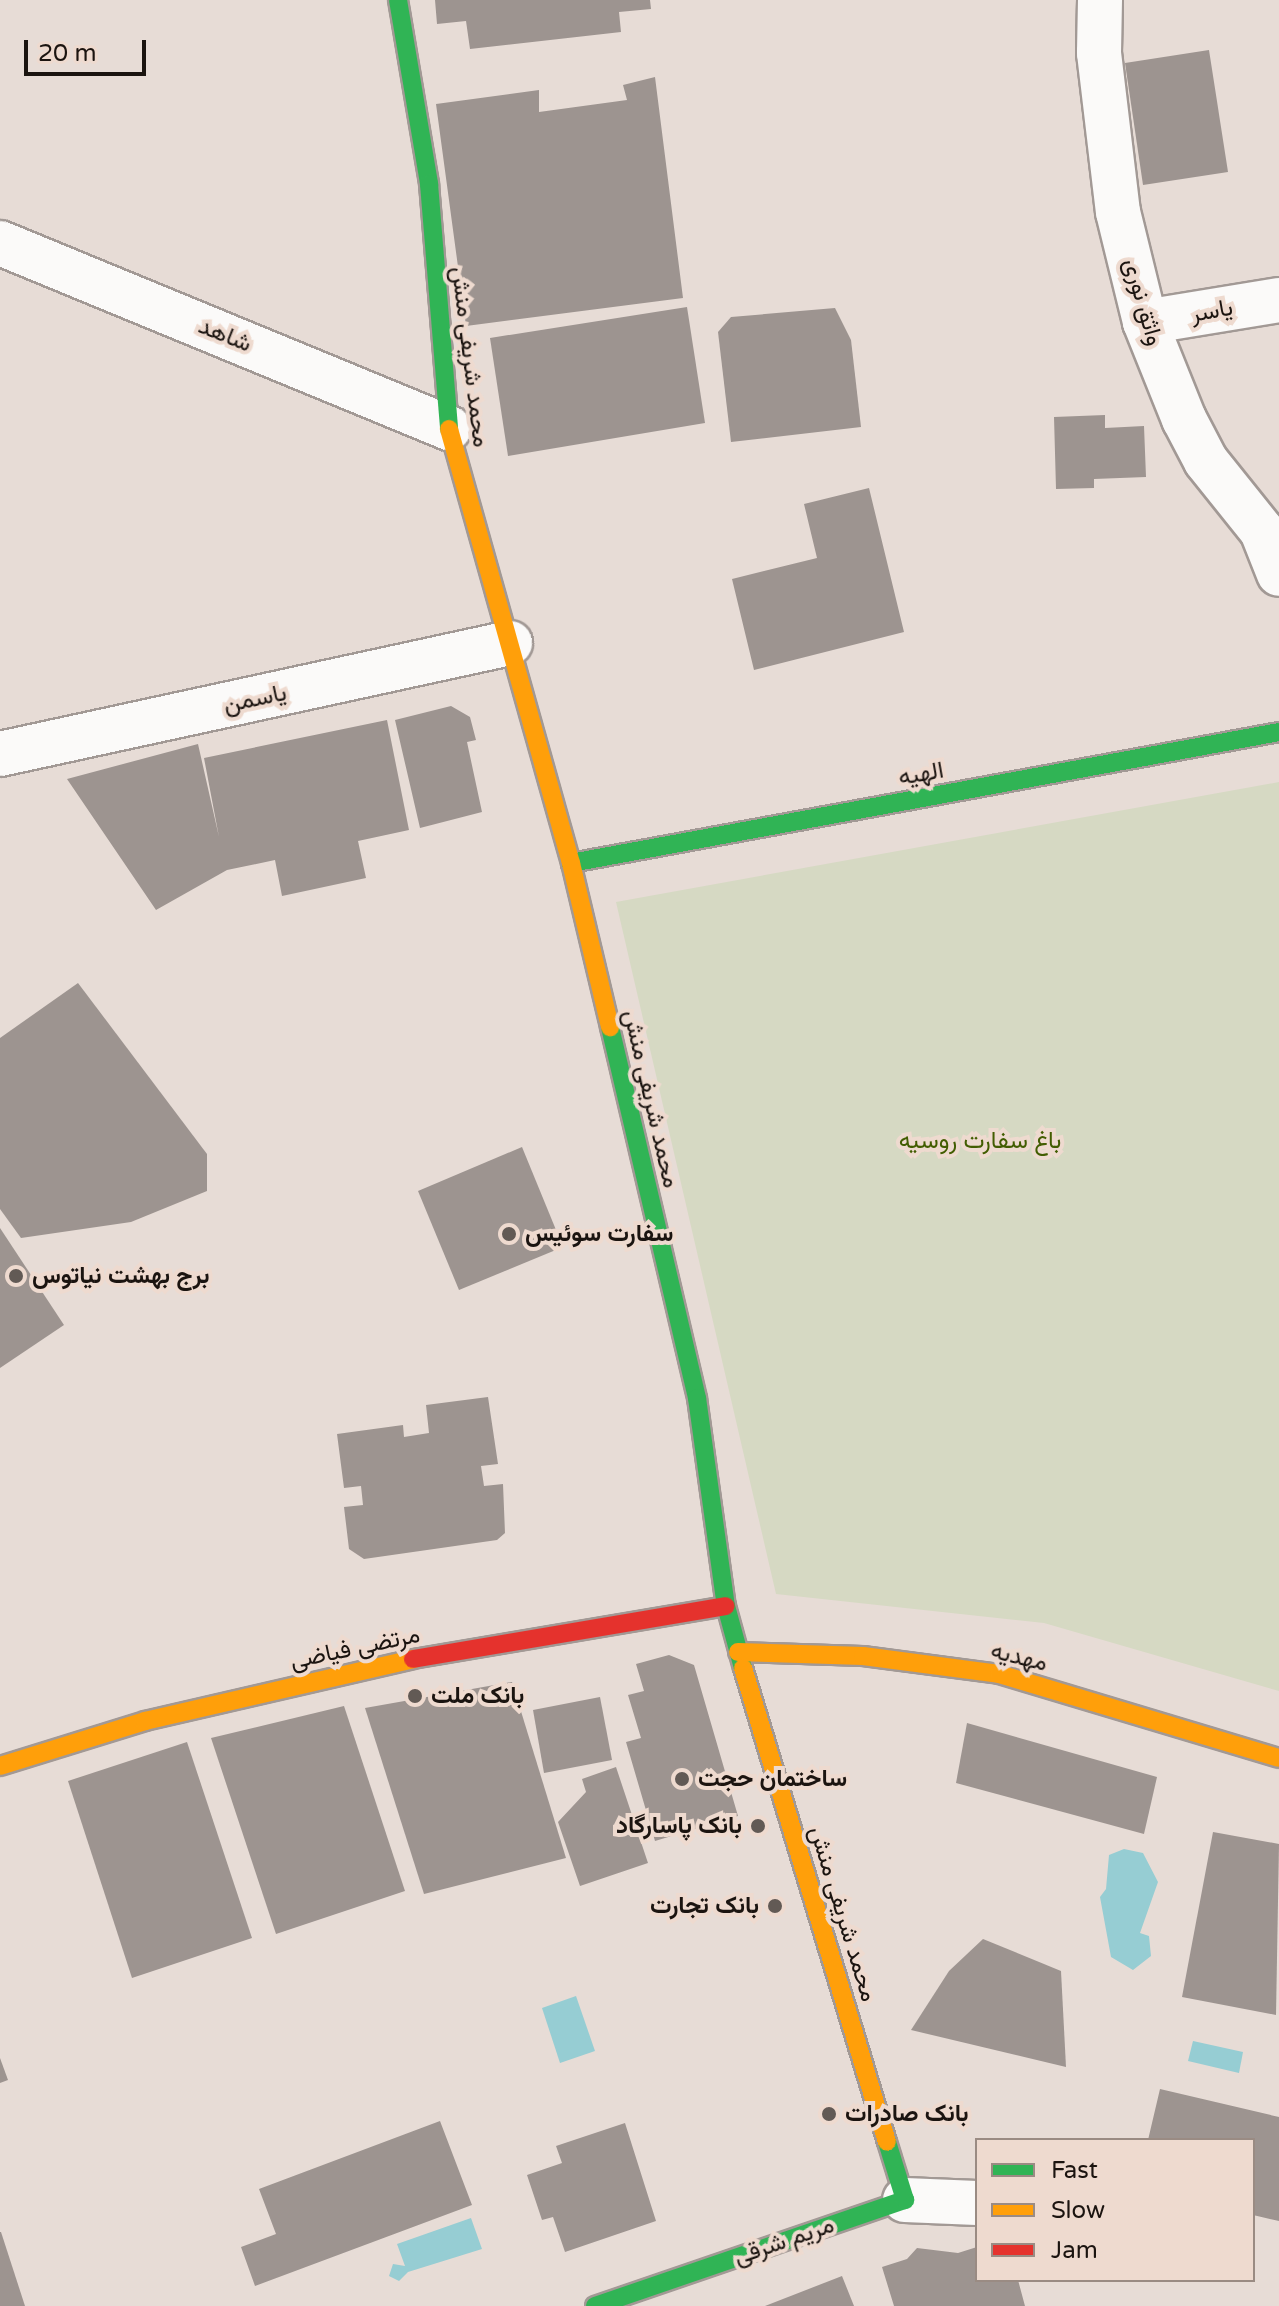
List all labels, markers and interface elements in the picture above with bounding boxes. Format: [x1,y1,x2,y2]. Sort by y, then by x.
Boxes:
scale bar [28,24,150,74]
text: 20 m [38,39,96,68]
street label: واثق نوری [1117,255,1169,349]
street label: محمد شریفی منش [445,265,495,449]
street label: یاسر [1189,293,1235,329]
street label: شاهد [194,311,256,359]
street label: یاسمن [221,678,289,720]
street label: الهیه [896,756,946,792]
street label: محمد شریفی منش [617,1007,685,1191]
park label: باغ سفارت روسیه [899,1127,1061,1155]
place label: سفارت سوئیس [525,1220,673,1248]
marker: سفارت سوئیس [500,1225,518,1243]
place label: برج بهشت نیاتوس [32,1262,210,1290]
marker: برج بهشت نیاتوس [7,1267,25,1285]
street label: مرتضی فیاضی [288,1620,422,1676]
street label: مهدیه [988,1636,1050,1678]
place label: بانک ملت [431,1682,524,1710]
marker: بانک ملت [406,1687,424,1705]
place label: ساختمان حجت [698,1765,847,1793]
marker: ساختمان حجت [673,1770,691,1788]
place label: بانک پاسارگاد [616,1812,742,1840]
marker: بانک پاسارگاد [749,1817,767,1835]
street label: محمد شریفی منش [803,1823,883,2005]
place label: بانک تجارت [650,1892,759,1920]
marker: بانک تجارت [766,1897,784,1915]
place label: بانک صادرات [845,2100,969,2128]
marker: بانک صادرات [820,2105,838,2123]
legend [975,2138,1255,2282]
text: Fast [1051,2156,1098,2185]
text: Slow [1051,2196,1105,2225]
street label: مریم شرقی [730,2210,838,2272]
text: Jam [1051,2236,1098,2265]

